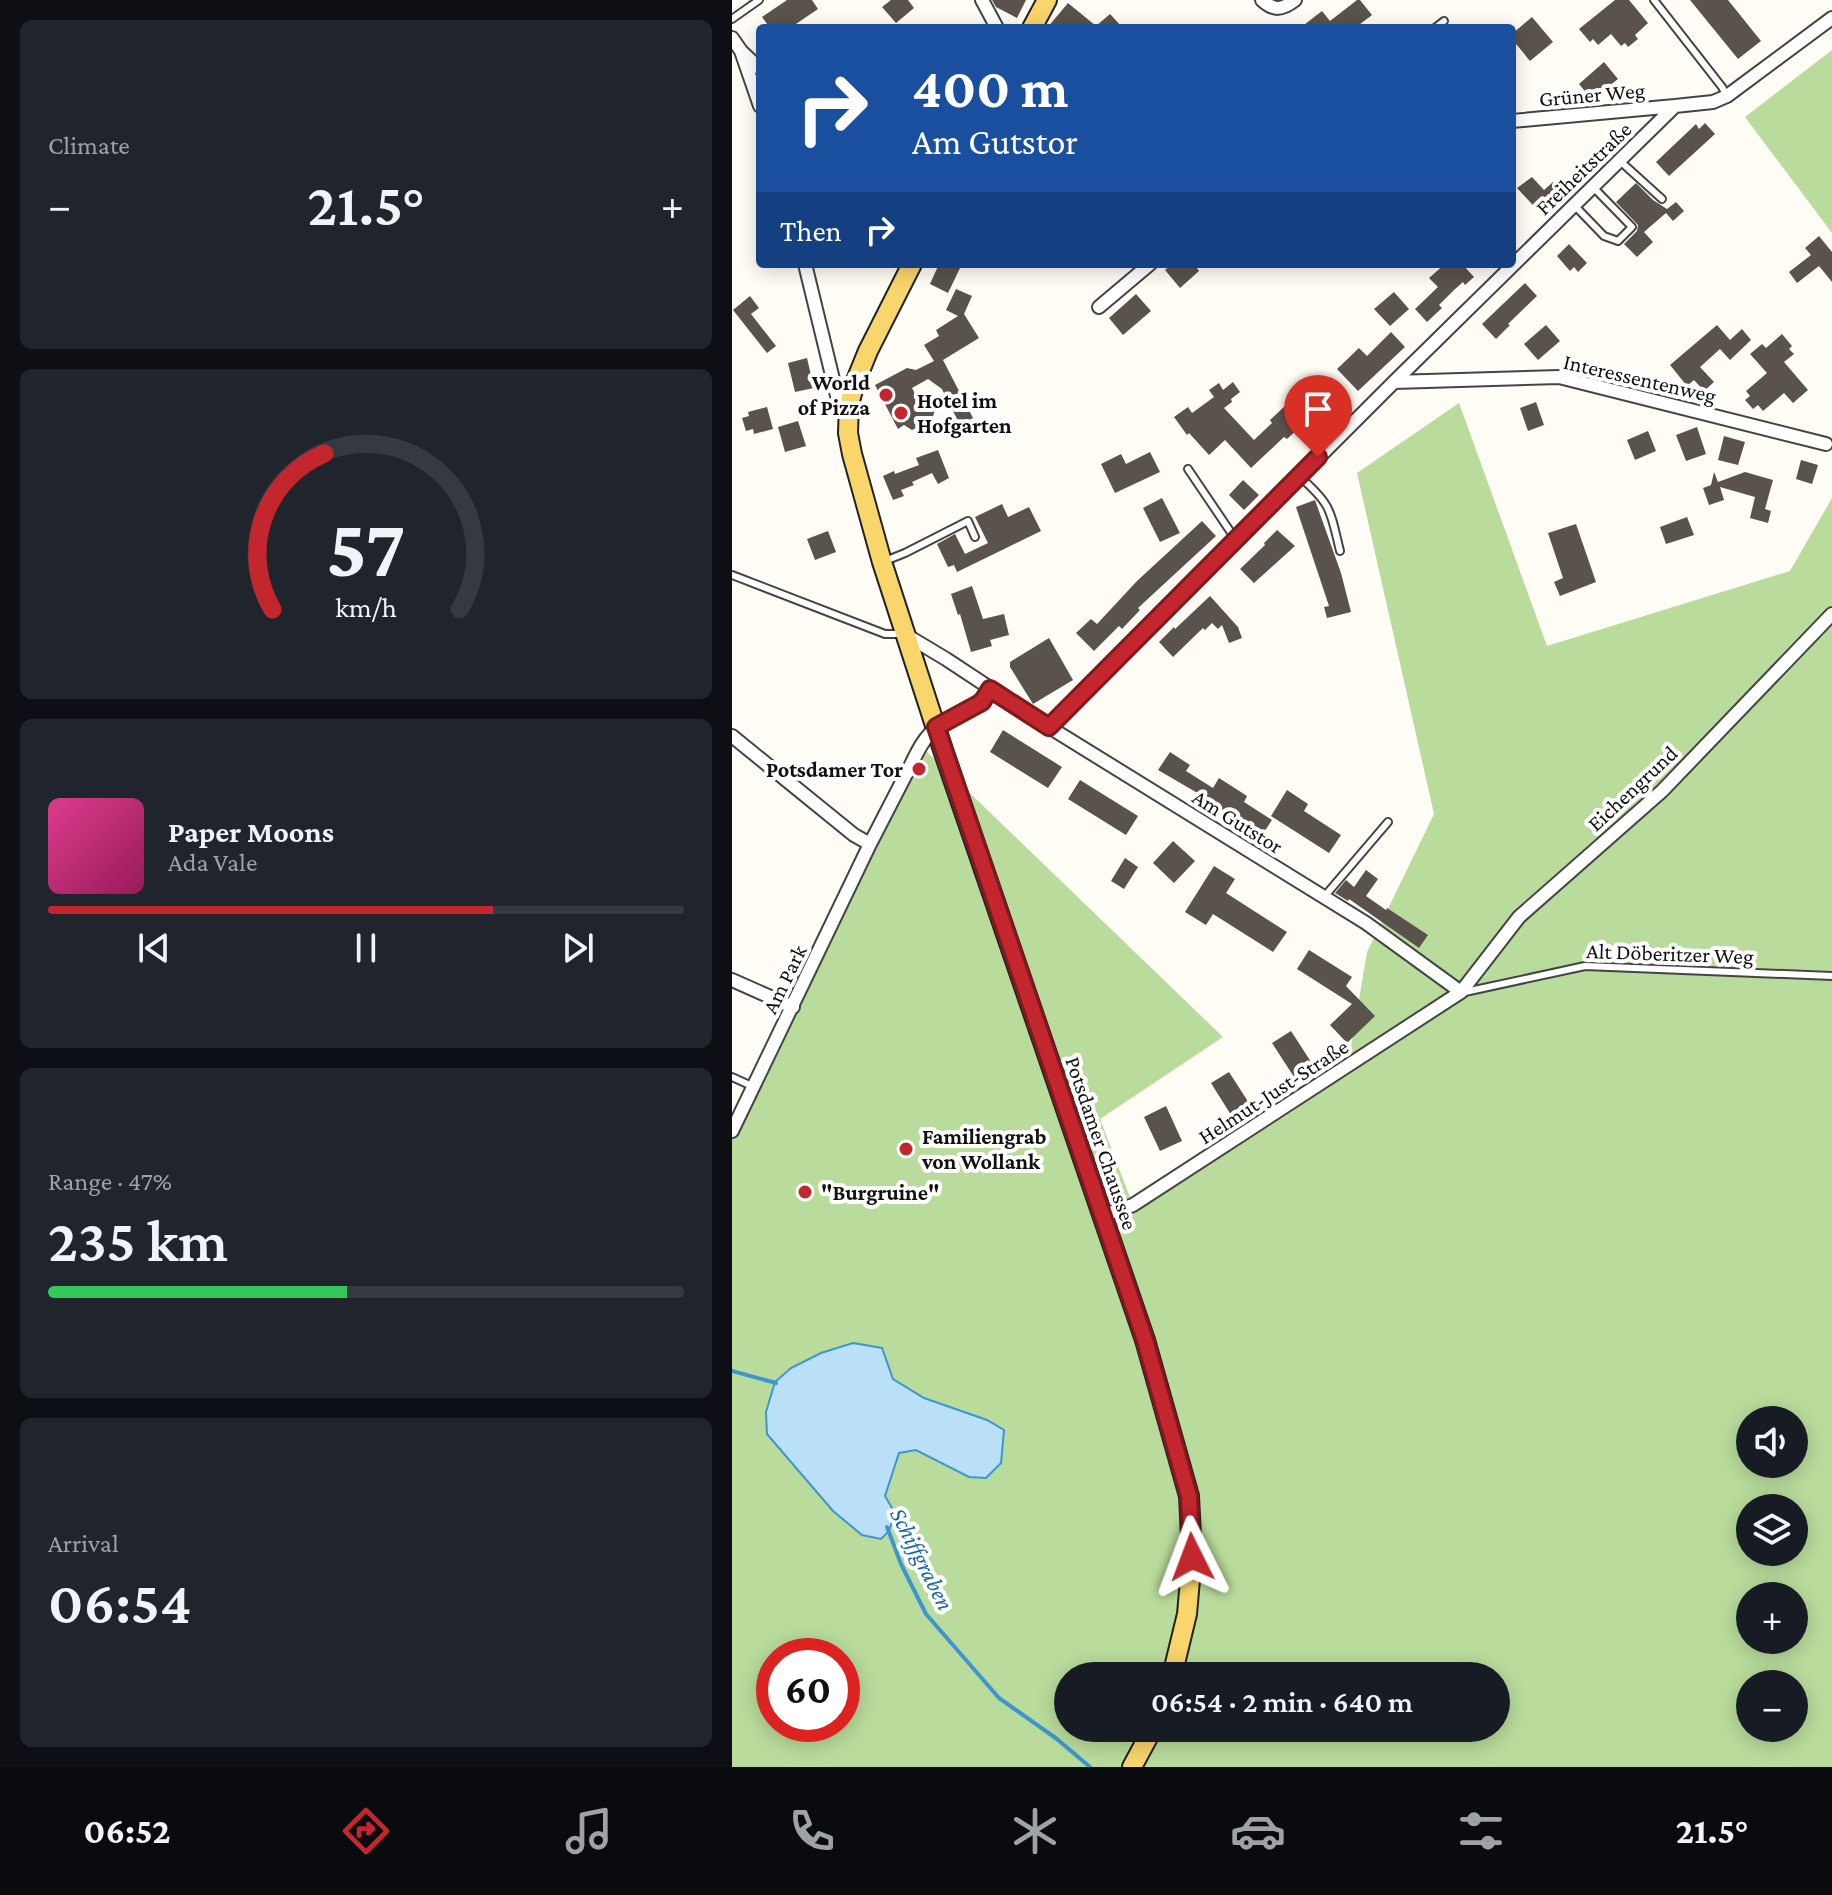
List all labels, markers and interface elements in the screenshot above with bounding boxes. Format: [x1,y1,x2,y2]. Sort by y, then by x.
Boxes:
icon: right [780,56,884,160]
text: 400 m [912,57,1068,119]
street label: Grüner Weg [1538,77,1646,112]
street label: Freiheitstraße [1530,117,1636,220]
text: Am Gutstor [912,122,1078,162]
text: Climate [48,131,130,160]
text: 21.5° [307,171,425,238]
text: − [48,181,71,229]
text: + [661,181,684,229]
icon: right [858,208,902,252]
text: Then [780,214,842,247]
street label: Interessentenweg [1561,349,1719,408]
place label: World of Pizza [798,370,870,420]
pin [1284,375,1352,457]
marker: World of Pizza [877,386,895,404]
icon: arrive [1296,387,1340,431]
place label: Hotel im Hofgarten [917,388,1012,438]
marker: Hotel im Hofgarten [892,404,910,422]
text: 57 [326,501,406,594]
text: km/h [335,591,397,623]
street label: Eichengrund [1582,740,1683,836]
place label: Potsdamer Tor [766,757,903,782]
marker: Potsdamer Tor [910,760,928,778]
street label: Am Gutstor [1188,784,1288,859]
text: Paper Moons [168,815,334,848]
text: Ada Vale [168,848,257,877]
icon: previous [132,926,176,970]
icon: pause [344,926,388,970]
icon: next [556,926,600,970]
street label: Alt Döberitzer Weg [1586,938,1754,969]
street label: Am Park [757,940,812,1018]
street label: Helmut-Just-Straße [1194,1034,1353,1149]
street label: Potsdamer Chaussee [1060,1053,1143,1233]
place label: Familiengrab von Wollank [921,1124,1046,1174]
marker: Familiengrab von Wollank [897,1140,915,1158]
text: Range · 47% [48,1167,172,1196]
place label: "Burgruine" [821,1180,939,1205]
marker: "Burgruine" [796,1183,814,1201]
text: 235 km [48,1207,228,1274]
map controls [1736,1406,1808,1742]
button: sound [1736,1406,1808,1478]
button: layers [1736,1494,1808,1566]
water label: Schiffgraben [885,1503,960,1615]
position arrow [1150,1515,1234,1599]
text: Arrival [48,1529,119,1558]
text: 06:54 [48,1569,192,1636]
button: + [1736,1582,1808,1654]
speed limit sign: 60 [756,1638,860,1742]
button: − [1736,1670,1808,1742]
text: 06:54 · 2 min · 640 m [1151,1685,1413,1718]
icon: directions [338,1803,394,1859]
icon: music [561,1803,617,1859]
icon: phone [784,1803,840,1859]
icon: climate [1007,1803,1063,1859]
icon: car [1230,1803,1286,1859]
icon: filters [1453,1803,1509,1859]
text: 06:52 [84,1811,171,1851]
text: 21.5° [1676,1811,1748,1851]

